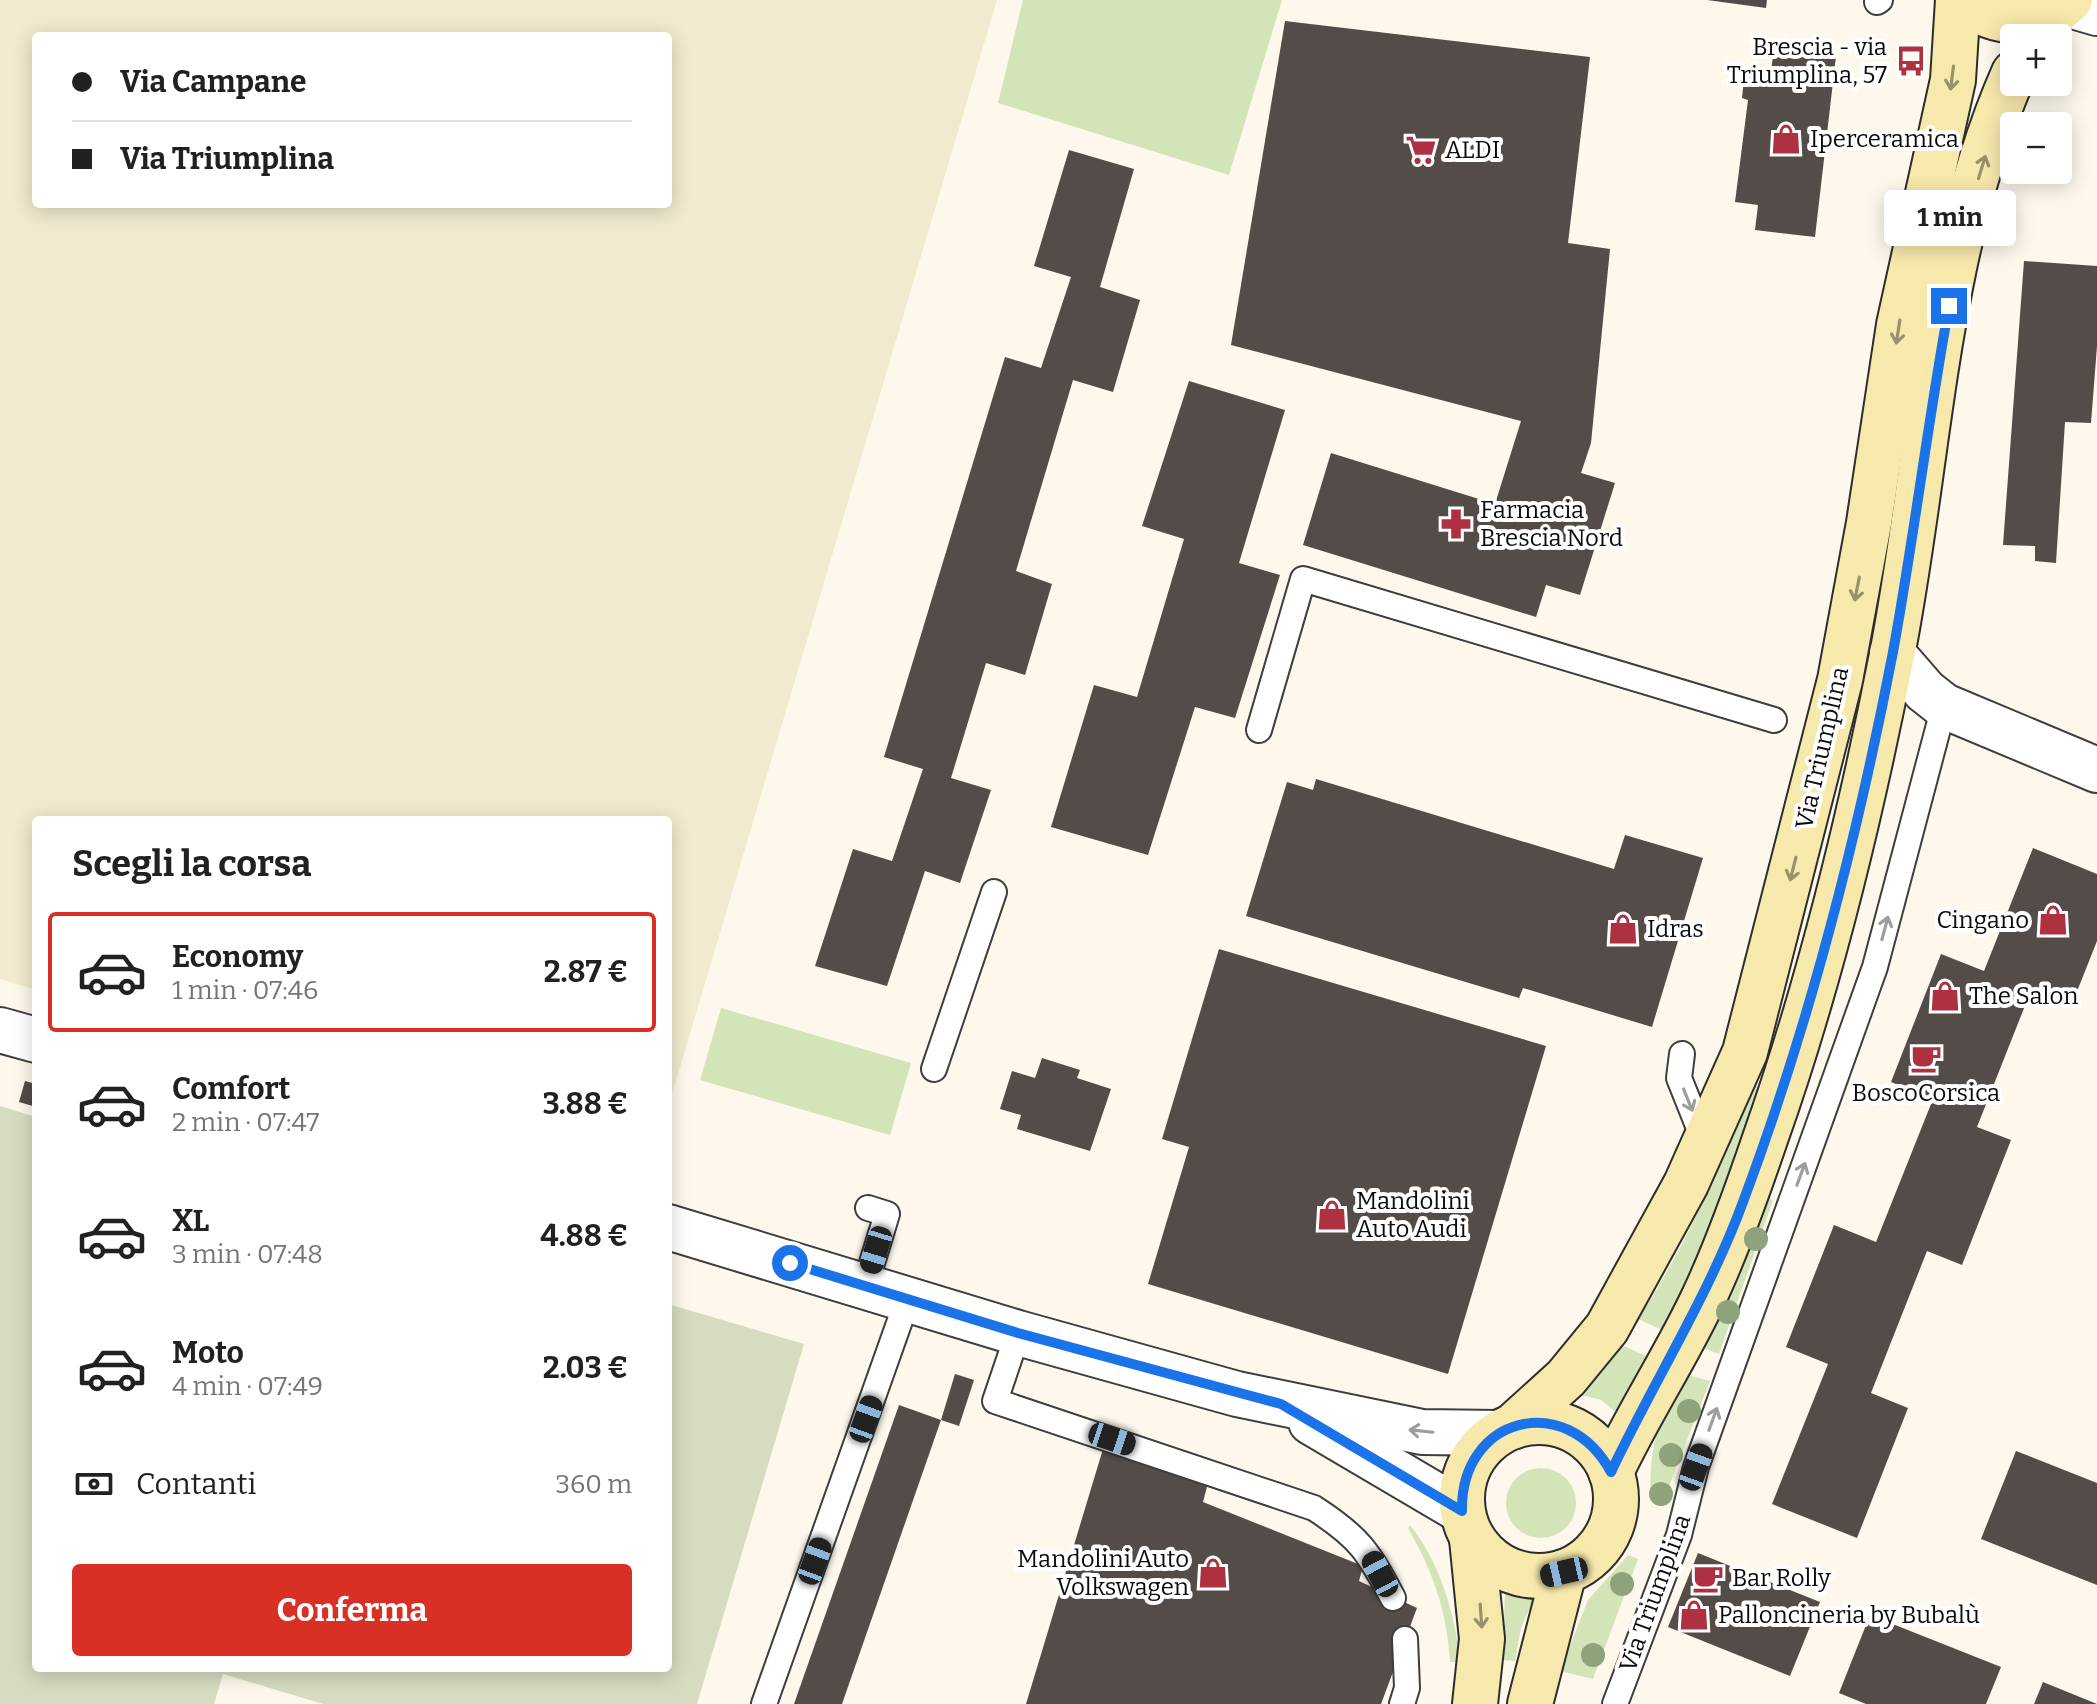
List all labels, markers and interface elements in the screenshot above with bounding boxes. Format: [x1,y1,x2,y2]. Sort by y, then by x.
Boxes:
map controls [2000,24,2072,184]
button: + [2000,24,2072,96]
place label: Brescia - via Triumplina, 57 [1727,33,1887,89]
bus stop icon: Brescia - via Triumplina, 57 [1894,44,1928,78]
text: Via Campane [120,64,307,100]
one-way arrow [1944,65,1959,90]
button: − [2000,112,2072,184]
shop icon: Iperceramica [1769,122,1803,156]
place label: Iperceramica [1810,125,1959,153]
supermarket icon: ALDI [1404,133,1438,167]
place label: ALDI [1445,136,1500,164]
text: Via Triumplina [120,141,334,177]
one-way arrow [1975,154,1990,180]
callout: 1 min [1883,190,2015,246]
text: 1 min [1917,202,1983,233]
route end [1931,288,1967,324]
one-way arrow [1890,319,1905,344]
place label: Farmacia Brescia Nord [1480,496,1623,552]
pharmacy icon: Farmacia Brescia Nord [1439,507,1473,541]
one-way arrow [1848,575,1863,601]
street label: Via Triumplina [1790,664,1854,832]
text: Scegli la corsa [72,842,311,886]
one-way arrow [1785,856,1800,882]
shop icon: Cingano [2036,903,2070,937]
place label: Cingano [1937,906,2029,934]
shop icon: Idras [1606,912,1640,946]
place label: Idras [1647,915,1704,943]
one-way arrow [1879,916,1894,942]
icon: car [76,936,148,1008]
text: Economy [172,939,303,975]
text: 2.87 € [544,954,628,990]
text: 1 min · 07:46 [172,975,318,1006]
shop icon: The Salon [1928,979,1962,1013]
place label: The Salon [1969,982,2079,1010]
cafe icon: BoscoCorsica [1909,1041,1943,1075]
icon: car [76,1068,148,1140]
text: Comfort [172,1071,290,1107]
place label: BoscoCorsica [1852,1079,2000,1107]
text: 3.88 € [542,1086,628,1122]
one-way arrow [1681,1087,1696,1112]
text: 2 min · 07:47 [172,1107,319,1138]
one-way arrow [1795,1162,1809,1187]
place label: Mandolini Auto Audi [1356,1187,1470,1243]
shop icon: Mandolini Auto Audi [1315,1198,1349,1232]
icon: car [76,1200,148,1272]
text: XL [172,1203,209,1239]
text: 4.88 € [540,1218,628,1254]
car [858,1224,894,1276]
text: 3 min · 07:48 [172,1239,323,1270]
route start [772,1245,808,1281]
icon: car [76,1332,148,1404]
text: Moto [172,1335,244,1371]
text: 2.03 € [543,1350,628,1386]
text: 4 min · 07:49 [172,1371,323,1402]
car [847,1392,885,1446]
one-way arrow [1707,1407,1722,1432]
car [1085,1420,1139,1458]
one-way arrow [1409,1423,1435,1438]
car [1677,1440,1715,1494]
icon: cash [72,1462,116,1506]
text: Contanti [136,1466,257,1502]
text: 360 m [555,1469,632,1500]
street label: Via Triumplina [1614,1510,1696,1676]
car [796,1534,834,1588]
place label: Mandolini Auto Volkswagen [1017,1545,1189,1601]
car [1358,1547,1402,1601]
car [1538,1555,1590,1589]
shop icon: Mandolini Auto Volkswagen [1196,1556,1230,1590]
cafe icon: Bar Rolly [1691,1561,1725,1595]
button: Conferma [72,1564,632,1656]
place label: Bar Rolly [1732,1564,1831,1592]
shop icon: Palloncineria by Bubalù [1677,1598,1711,1632]
place label: Palloncineria by Bubalù [1718,1601,1980,1629]
one-way arrow [1474,1602,1489,1629]

